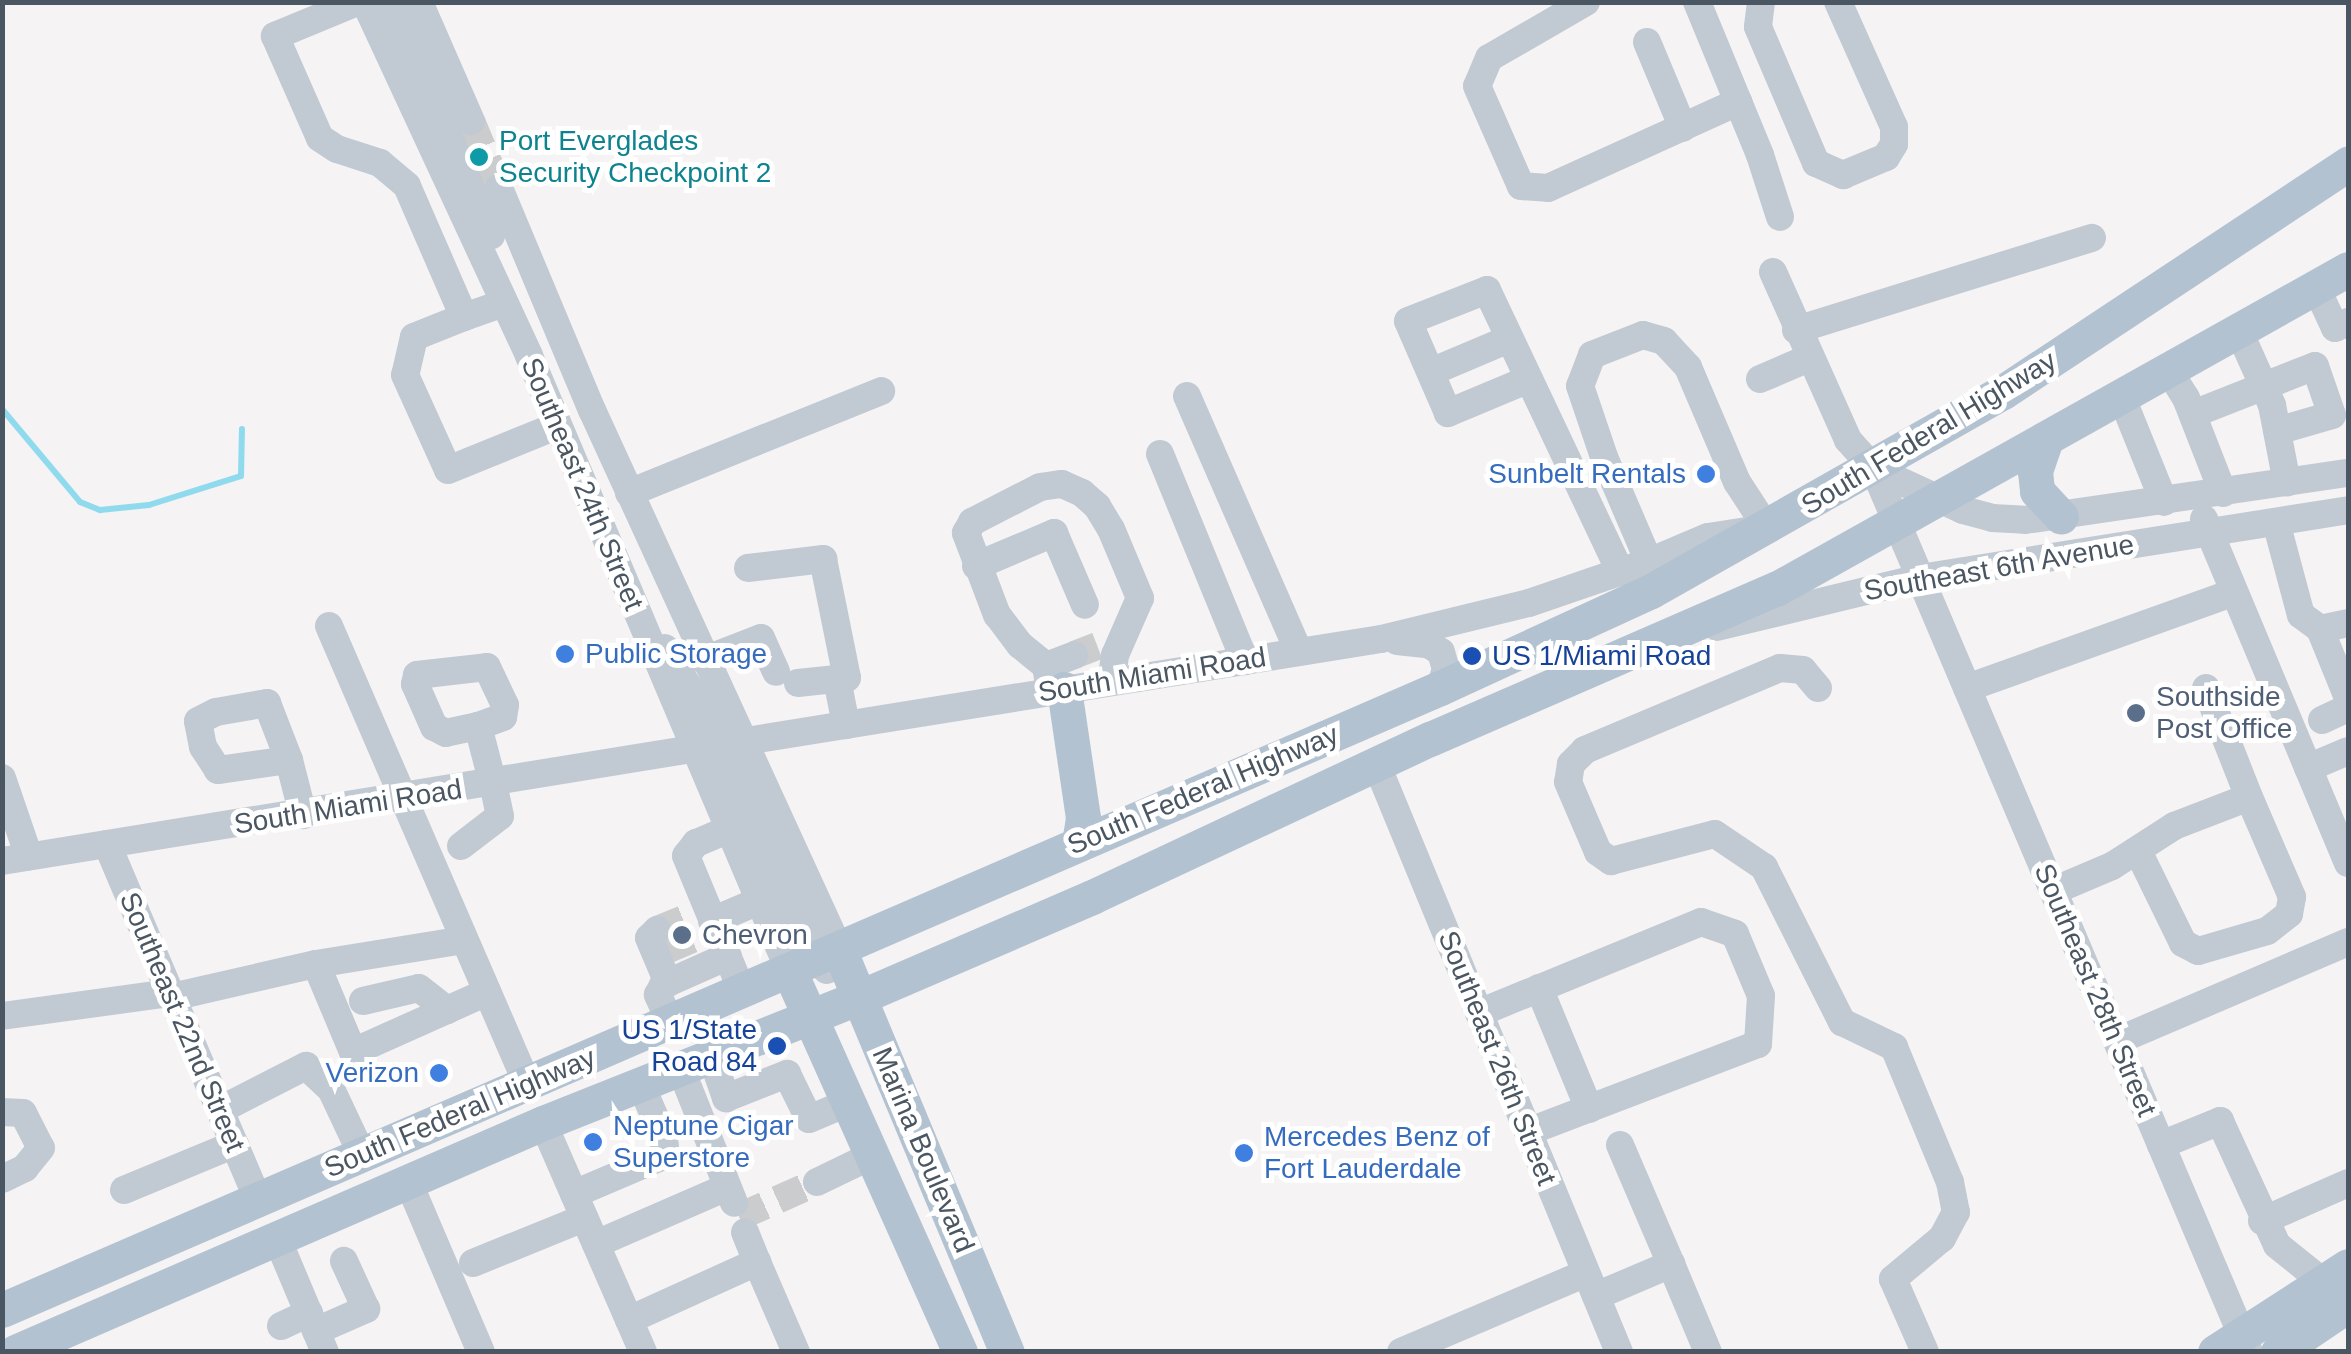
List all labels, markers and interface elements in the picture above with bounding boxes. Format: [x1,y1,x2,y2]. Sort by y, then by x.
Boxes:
place label: Port Everglades Security Checkpoint 2 [499,124,771,190]
marker: Port Everglades Security Checkpoint 2 [468,146,490,168]
street label: South Federal Highway [1796,344,2062,522]
street label: Southeast 24th Street [514,353,650,615]
place label: Sunbelt Rentals [1488,457,1686,491]
marker: Sunbelt Rentals [1695,463,1717,485]
street label: Southeast 6th Avenue [1861,528,2137,608]
place label: Public Storage [585,637,767,671]
place label: US 1/Miami Road [1492,639,1711,673]
street label: South Miami Road [1036,640,1268,710]
marker: Public Storage [554,643,576,665]
marker: US 1/Miami Road [1461,645,1483,667]
place label: Southside Post Office [2156,680,2292,746]
marker: Southside Post Office [2125,702,2147,724]
street label: South Federal Highway [1062,718,1344,862]
street label: South Miami Road [232,772,464,842]
street label: Southeast 28th Street [2027,859,2163,1121]
street label: Southeast 22nd Street [112,887,252,1157]
place label: Chevron [702,918,808,952]
marker: Chevron [671,924,693,946]
street label: Southeast 26th Street [1431,926,1563,1190]
place label: US 1/State Road 84 [622,1013,757,1079]
marker: US 1/State Road 84 [766,1035,788,1057]
street label: South Federal Highway [319,1041,601,1185]
street label: Marina Boulevard [865,1042,981,1258]
place label: Verizon [326,1056,419,1090]
marker: Verizon [428,1062,450,1084]
place label: Neptune Cigar Superstore [613,1109,794,1175]
place label: Mercedes Benz of Fort Lauderdale [1264,1120,1490,1186]
marker: Neptune Cigar Superstore [582,1131,604,1153]
marker: Mercedes Benz of Fort Lauderdale [1233,1142,1255,1164]

